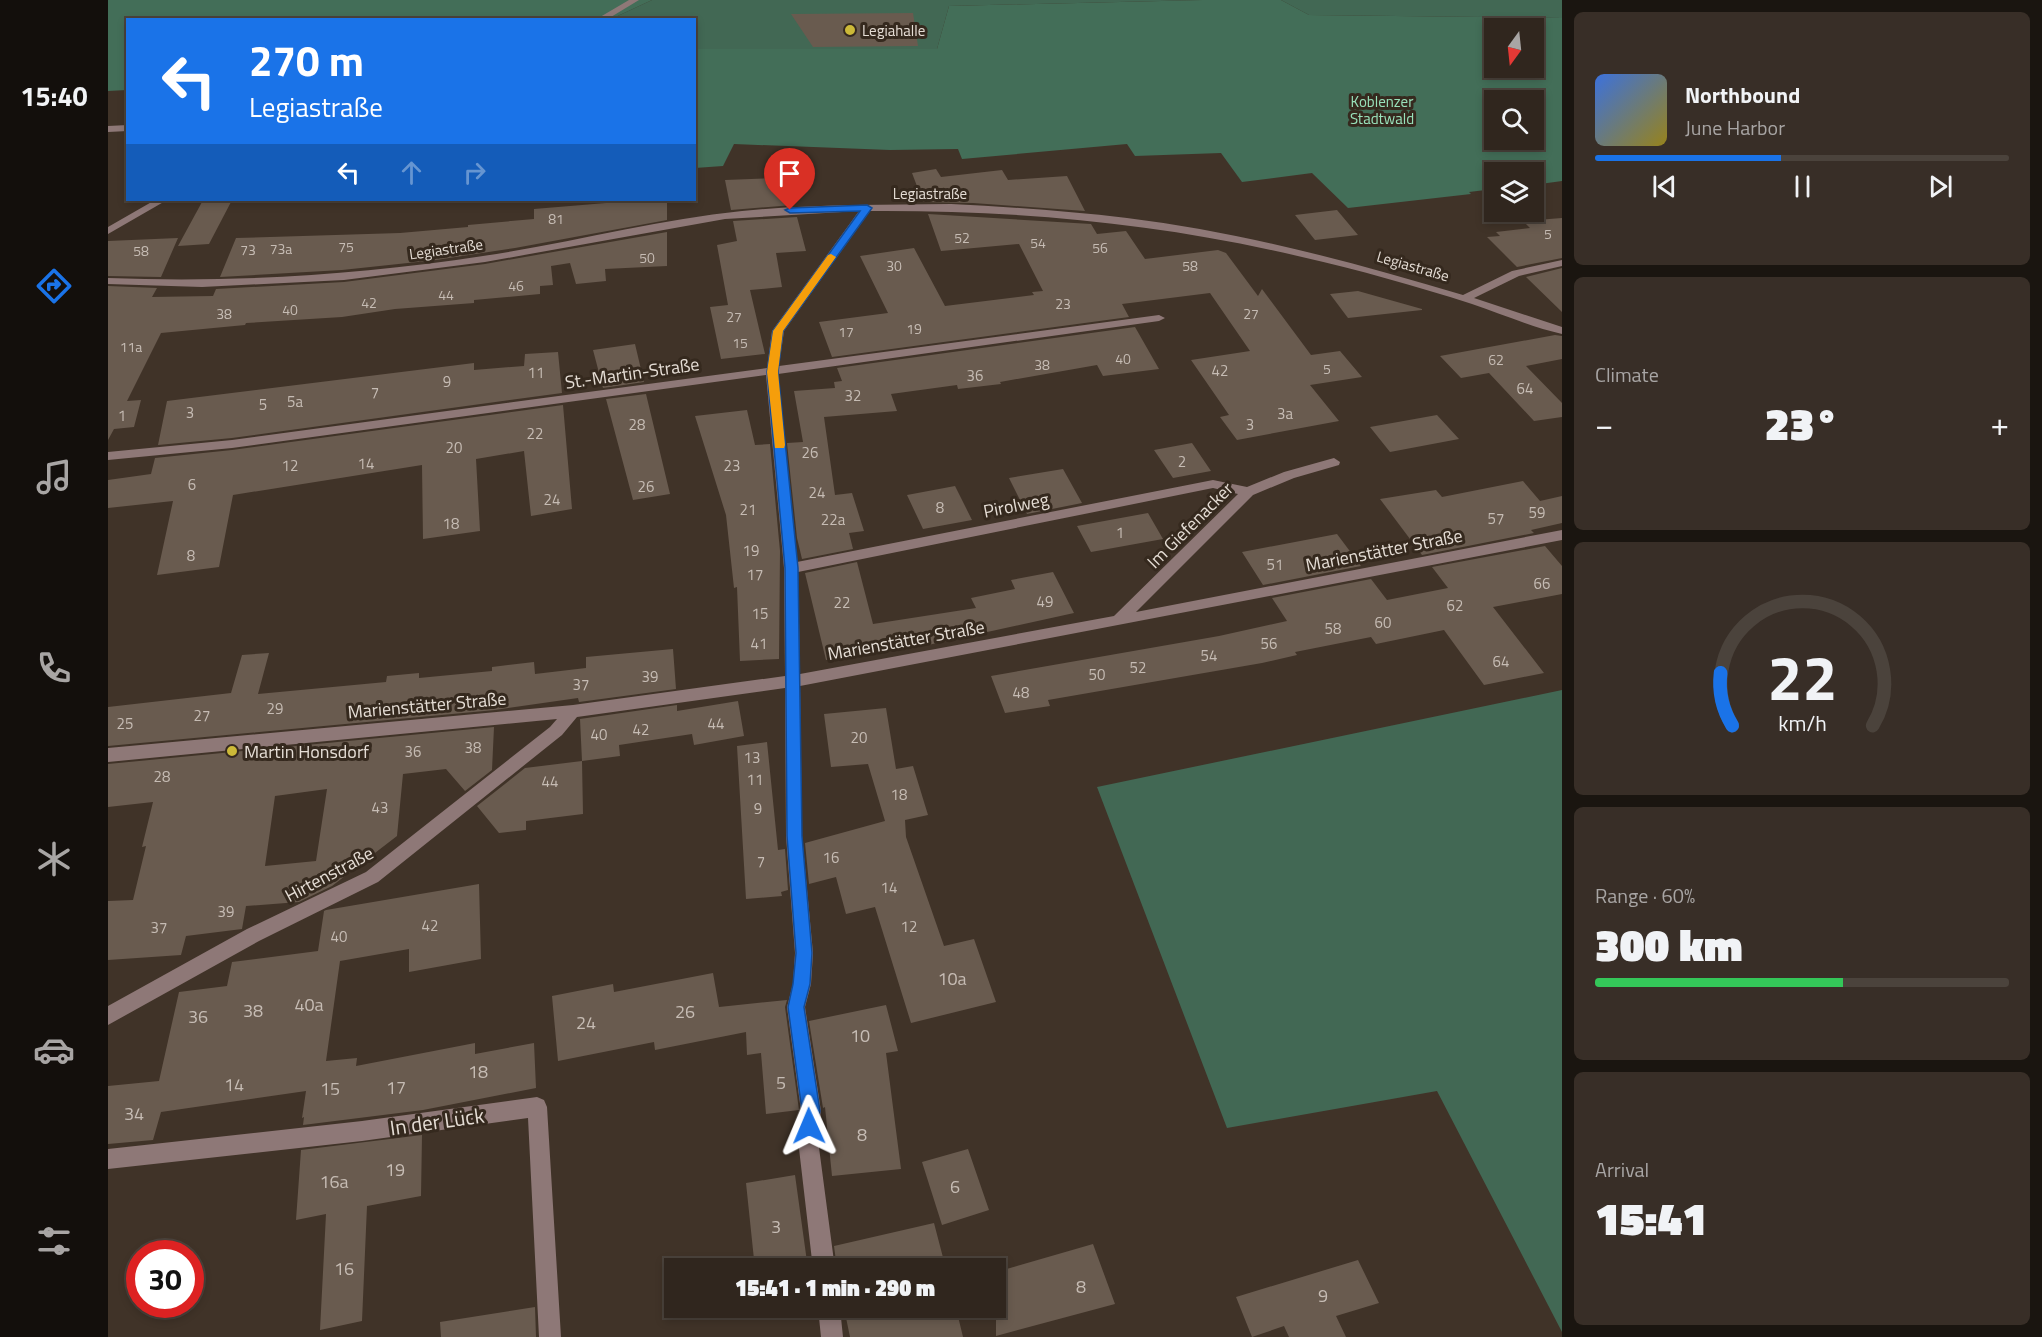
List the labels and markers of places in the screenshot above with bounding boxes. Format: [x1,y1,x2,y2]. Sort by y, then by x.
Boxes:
place label: Legiahalle [862,19,925,42]
marker: Legiahalle [843,23,857,37]
pin [764,148,815,210]
place label: Martin Honsdorf [244,738,369,765]
marker: Martin Honsdorf [225,744,239,758]

